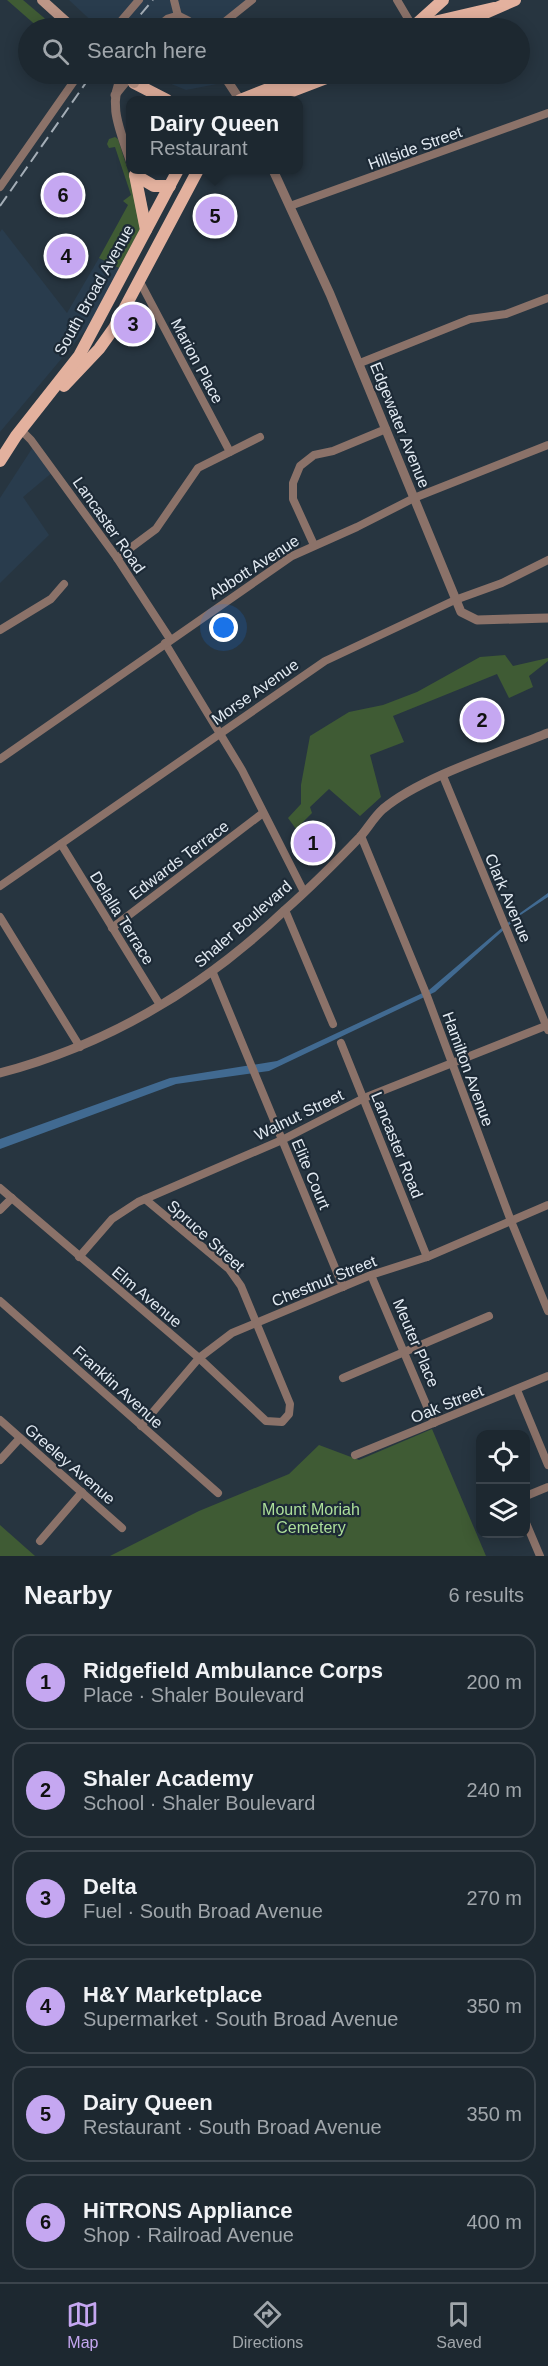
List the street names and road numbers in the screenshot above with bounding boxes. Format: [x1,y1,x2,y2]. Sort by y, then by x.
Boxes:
street label: Hillside Street [366,123,465,173]
street label: South Broad Avenue [51,222,137,358]
street label: Marion Place [168,316,226,406]
street label: Edgewater Avenue [367,360,433,490]
street label: Lancaster Road [70,474,148,576]
street label: Abbott Avenue [206,532,302,602]
street label: Morse Avenue [208,656,302,728]
street label: Edwards Terrace [126,817,232,903]
street label: Clark Avenue [482,851,534,945]
street label: Delalla Terrace [87,868,157,968]
street label: Shaler Boulevard [191,877,295,971]
street label: Hamilton Avenue [439,1009,497,1129]
street label: Walnut Street [252,1086,347,1144]
street label: Lancaster Road [368,1089,426,1201]
street label: Elite Court [289,1136,334,1212]
street label: Spruce Street [164,1197,248,1275]
street label: Chestnut Street [269,1252,379,1310]
street label: Elm Avenue [109,1263,185,1331]
street label: Meuter Place [390,1296,442,1390]
street label: Franklin Avenue [70,1342,166,1432]
street label: Oak Street [408,1382,486,1426]
street label: Greeley Avenue [22,1420,119,1508]

